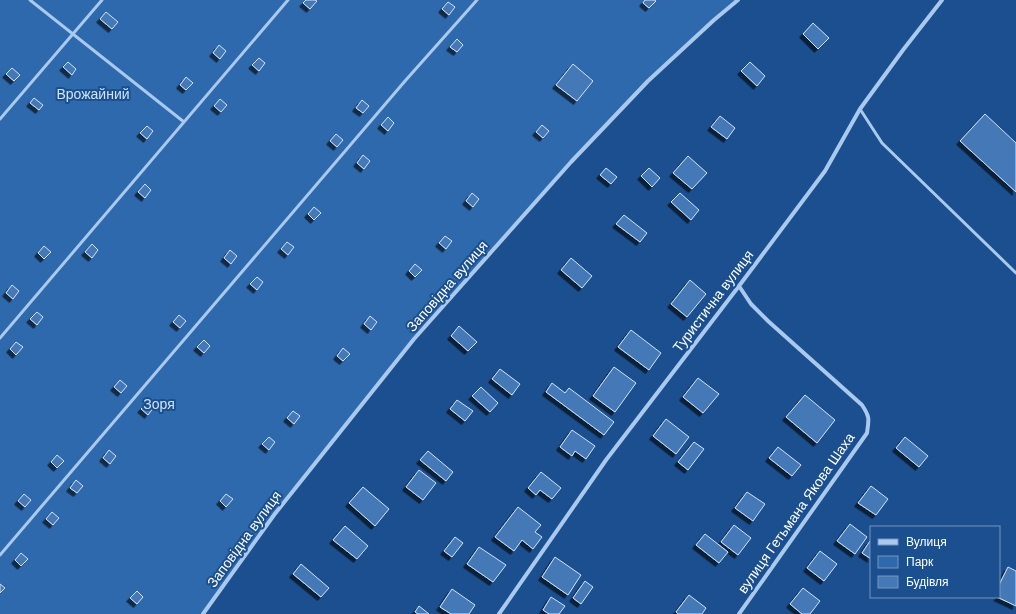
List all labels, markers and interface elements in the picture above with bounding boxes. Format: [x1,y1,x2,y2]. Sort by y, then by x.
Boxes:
park label: Врожайний [56,86,130,102]
street label: Заповідна вулиця [403,237,491,335]
street label: Туристична вулиця [669,247,757,355]
park label: Зоря [143,396,175,412]
street label: вулиця Гетьмана Якова Шаха [734,430,858,596]
street label: Заповідна вулиця [204,488,284,590]
legend [870,526,1000,598]
text: Вулиця [906,535,947,549]
text: Парк [906,555,934,569]
text: Будівля [906,575,948,589]

